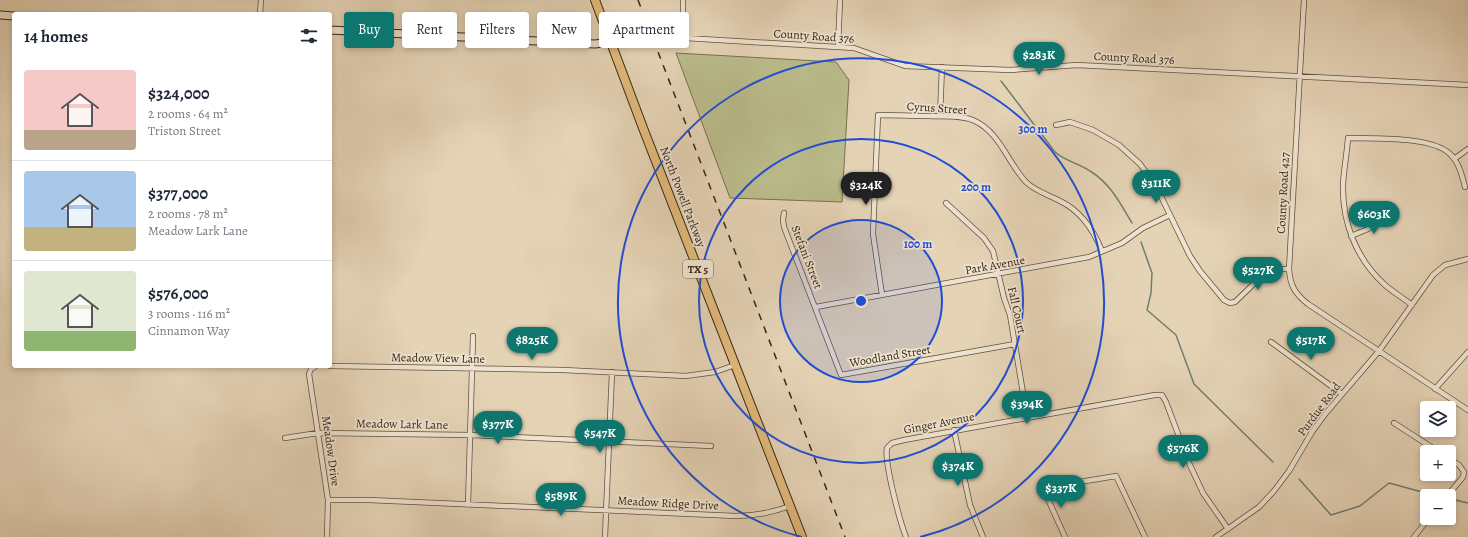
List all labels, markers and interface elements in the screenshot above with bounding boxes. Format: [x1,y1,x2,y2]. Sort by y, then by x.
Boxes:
chip: Buy [344,12,394,48]
chip: Rent [402,12,457,48]
chip: Filters [465,12,529,48]
chip: New [537,12,591,48]
chip: Apartment [599,12,689,48]
text: 14 homes [24,25,88,48]
icon: filters [298,25,320,47]
street label: County Road 376 [773,25,855,47]
pin: $283K [1011,42,1067,76]
text: $283K [1023,46,1055,63]
street label: County Road 376 [1093,48,1175,68]
text: $324,000 [148,82,210,105]
icon: home [56,86,104,134]
street label: Cyrus Street [906,98,968,118]
text: 2 rooms · 64 m² [148,105,228,122]
text: 300 m [1018,121,1048,137]
text: Triston Street [148,122,221,139]
street label: North Powell Parkway [656,144,710,250]
street label: County Road 427 [1273,151,1293,234]
pin: $311K [1128,170,1184,204]
pin: $324K [838,172,894,206]
text: $311K [1141,174,1171,191]
text: $324K [850,176,882,193]
text: 200 m [961,179,991,195]
text: $377,000 [148,182,208,205]
icon: home [56,187,104,235]
pin: $603K [1346,201,1402,235]
text: 2 rooms · 78 m² [148,205,228,222]
text: $603K [1358,205,1390,222]
text: Meadow Lark Lane [148,222,248,239]
street label: Stefani Street [788,223,826,291]
text: 100 m [904,236,932,252]
street label: Park Avenue [964,252,1026,278]
pin: $527K [1230,257,1286,291]
road number: TX 5 [683,260,713,278]
text: $527K [1242,261,1274,278]
text: $576,000 [148,282,209,305]
street label: Fall Court [1004,285,1030,335]
icon: home [56,287,104,335]
centre of rings [854,294,868,308]
text: 3 rooms · 116 m² [148,305,230,322]
text: Cinnamon Way [148,322,230,339]
pin: $825K [504,327,560,361]
pin: $517K [1283,327,1339,361]
text: $825K [516,331,548,348]
text: $517K [1296,331,1326,348]
street label: Woodland Street [847,341,932,371]
street label: Meadow View Lane [391,349,485,367]
street label: Purdue Road [1294,378,1345,439]
pin: $394K [999,391,1055,425]
text: $394K [1011,395,1043,412]
map controls [1420,401,1456,525]
button: layers [1420,401,1456,437]
street label: Ginger Avenue [902,408,976,438]
pin: $377K [470,411,526,445]
street label: Meadow Drive [318,415,344,487]
street label: Meadow Lark Lane [356,415,448,433]
text: $377K [482,415,514,432]
pin: $547K [572,420,628,454]
text: $547K [584,424,616,441]
pin: $576K [1155,435,1211,469]
text: $576K [1167,439,1199,456]
button: + [1420,445,1456,481]
pin: $374K [930,453,986,487]
text: $374K [942,457,974,474]
pin: $337K [1033,475,1089,509]
text: $337K [1045,479,1077,496]
pin: $589K [533,483,589,517]
text: $589K [545,487,577,504]
button: − [1420,489,1456,525]
street label: Meadow Ridge Drive [617,492,719,514]

